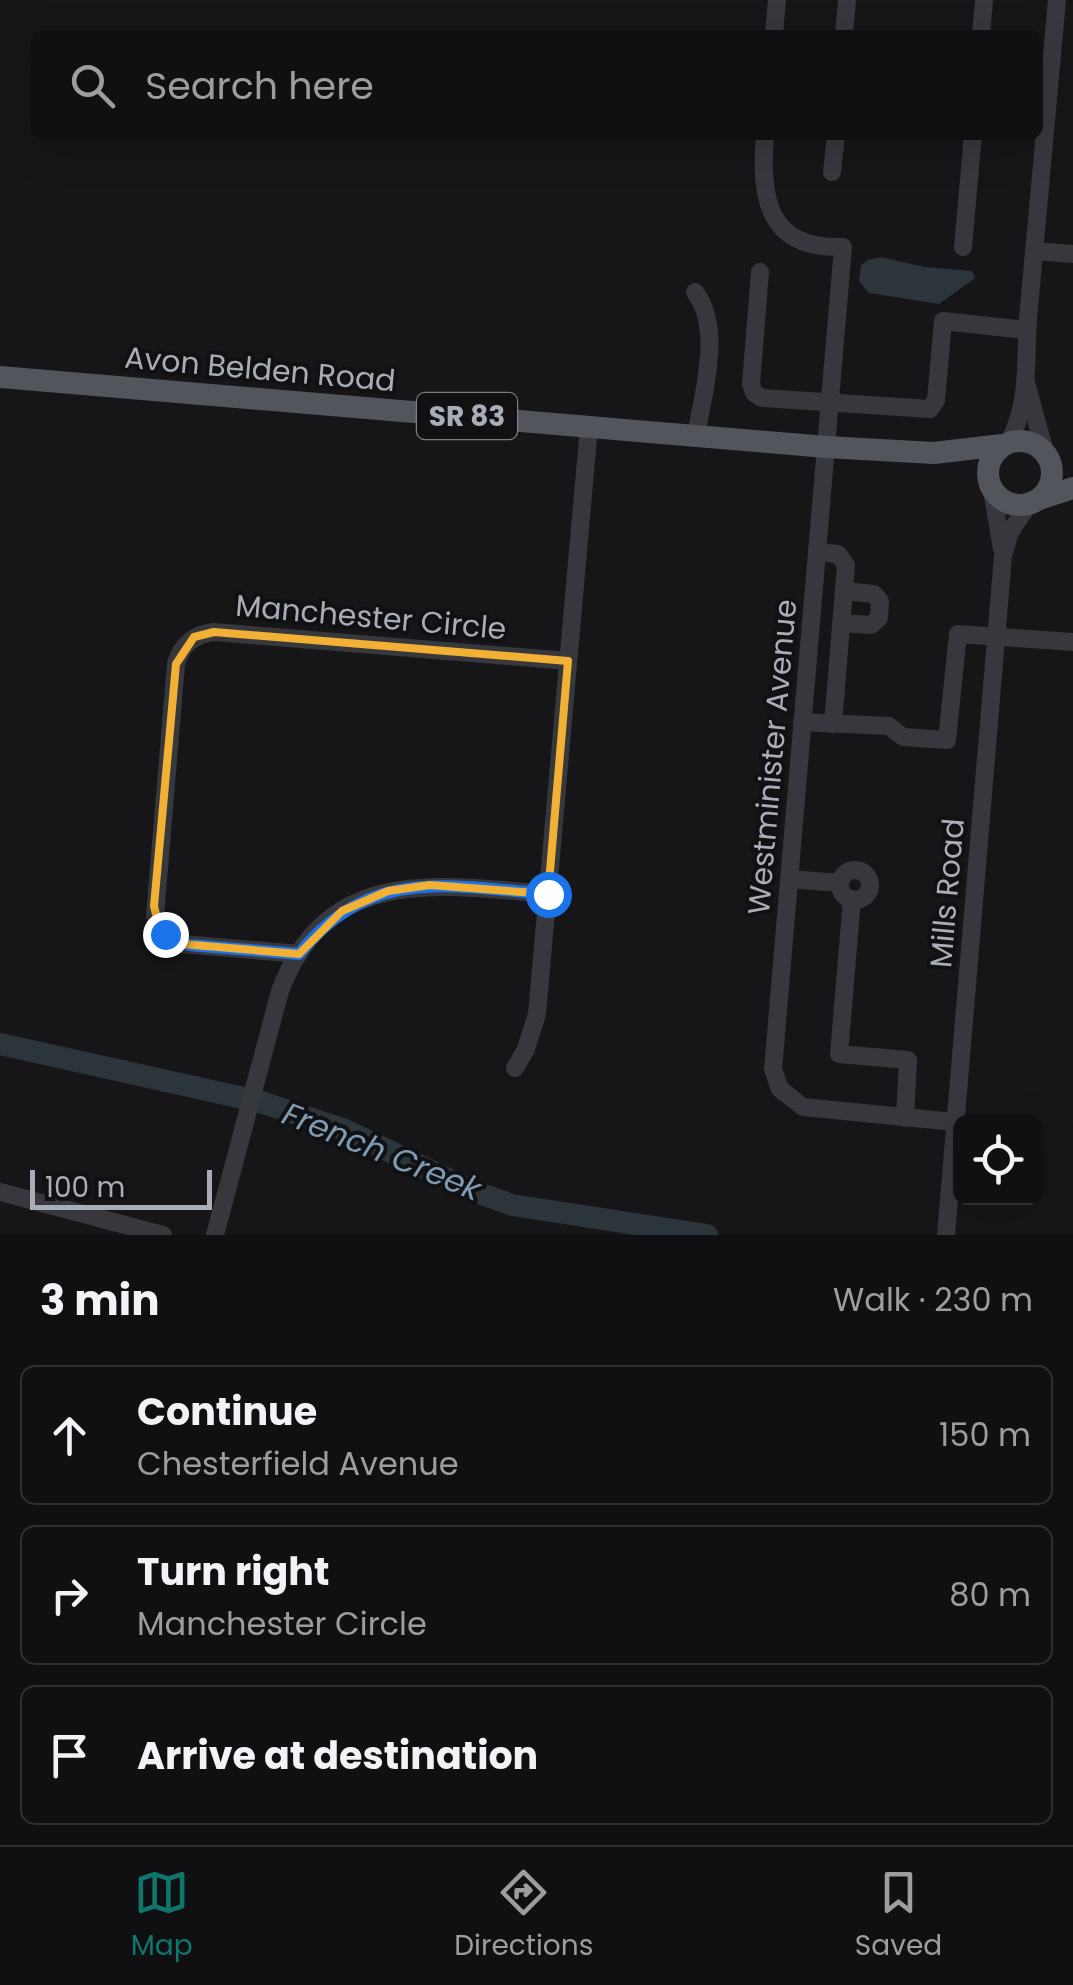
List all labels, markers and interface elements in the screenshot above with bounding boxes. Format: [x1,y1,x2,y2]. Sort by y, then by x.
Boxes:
search box [30,30,1043,140]
icon: search [65,58,120,113]
text: Search here [145,59,374,112]
street label: Avon Belden Road [123,336,397,402]
road number: SR 83 [417,393,517,439]
street label: Manchester Circle [234,584,508,650]
street label: Westminister Avenue [737,598,807,916]
street label: Mills Road [919,817,975,969]
route start [526,872,572,918]
route end [143,912,189,958]
water label: French Creek [276,1091,489,1212]
map controls [953,1115,1043,1205]
button: locate [953,1115,1043,1205]
scale bar [30,1165,212,1210]
text: 100 m [45,1168,125,1207]
text: 3 min [40,1271,160,1330]
text: Walk · 230 m [833,1277,1033,1322]
text: Continue [137,1385,317,1438]
icon: ahead [42,1408,97,1463]
text: 150 m [939,1412,1031,1457]
text: Chesterfield Avenue [137,1441,459,1486]
text: Turn right [137,1545,329,1598]
icon: right [42,1568,97,1623]
text: 80 m [949,1572,1031,1617]
text: Manchester Circle [137,1601,427,1646]
icon: arrive [42,1728,97,1783]
text: Arrive at destination [137,1729,538,1782]
tab: Map [131,1865,193,1967]
tab: Directions [454,1865,593,1967]
tab: Saved [855,1865,942,1967]

